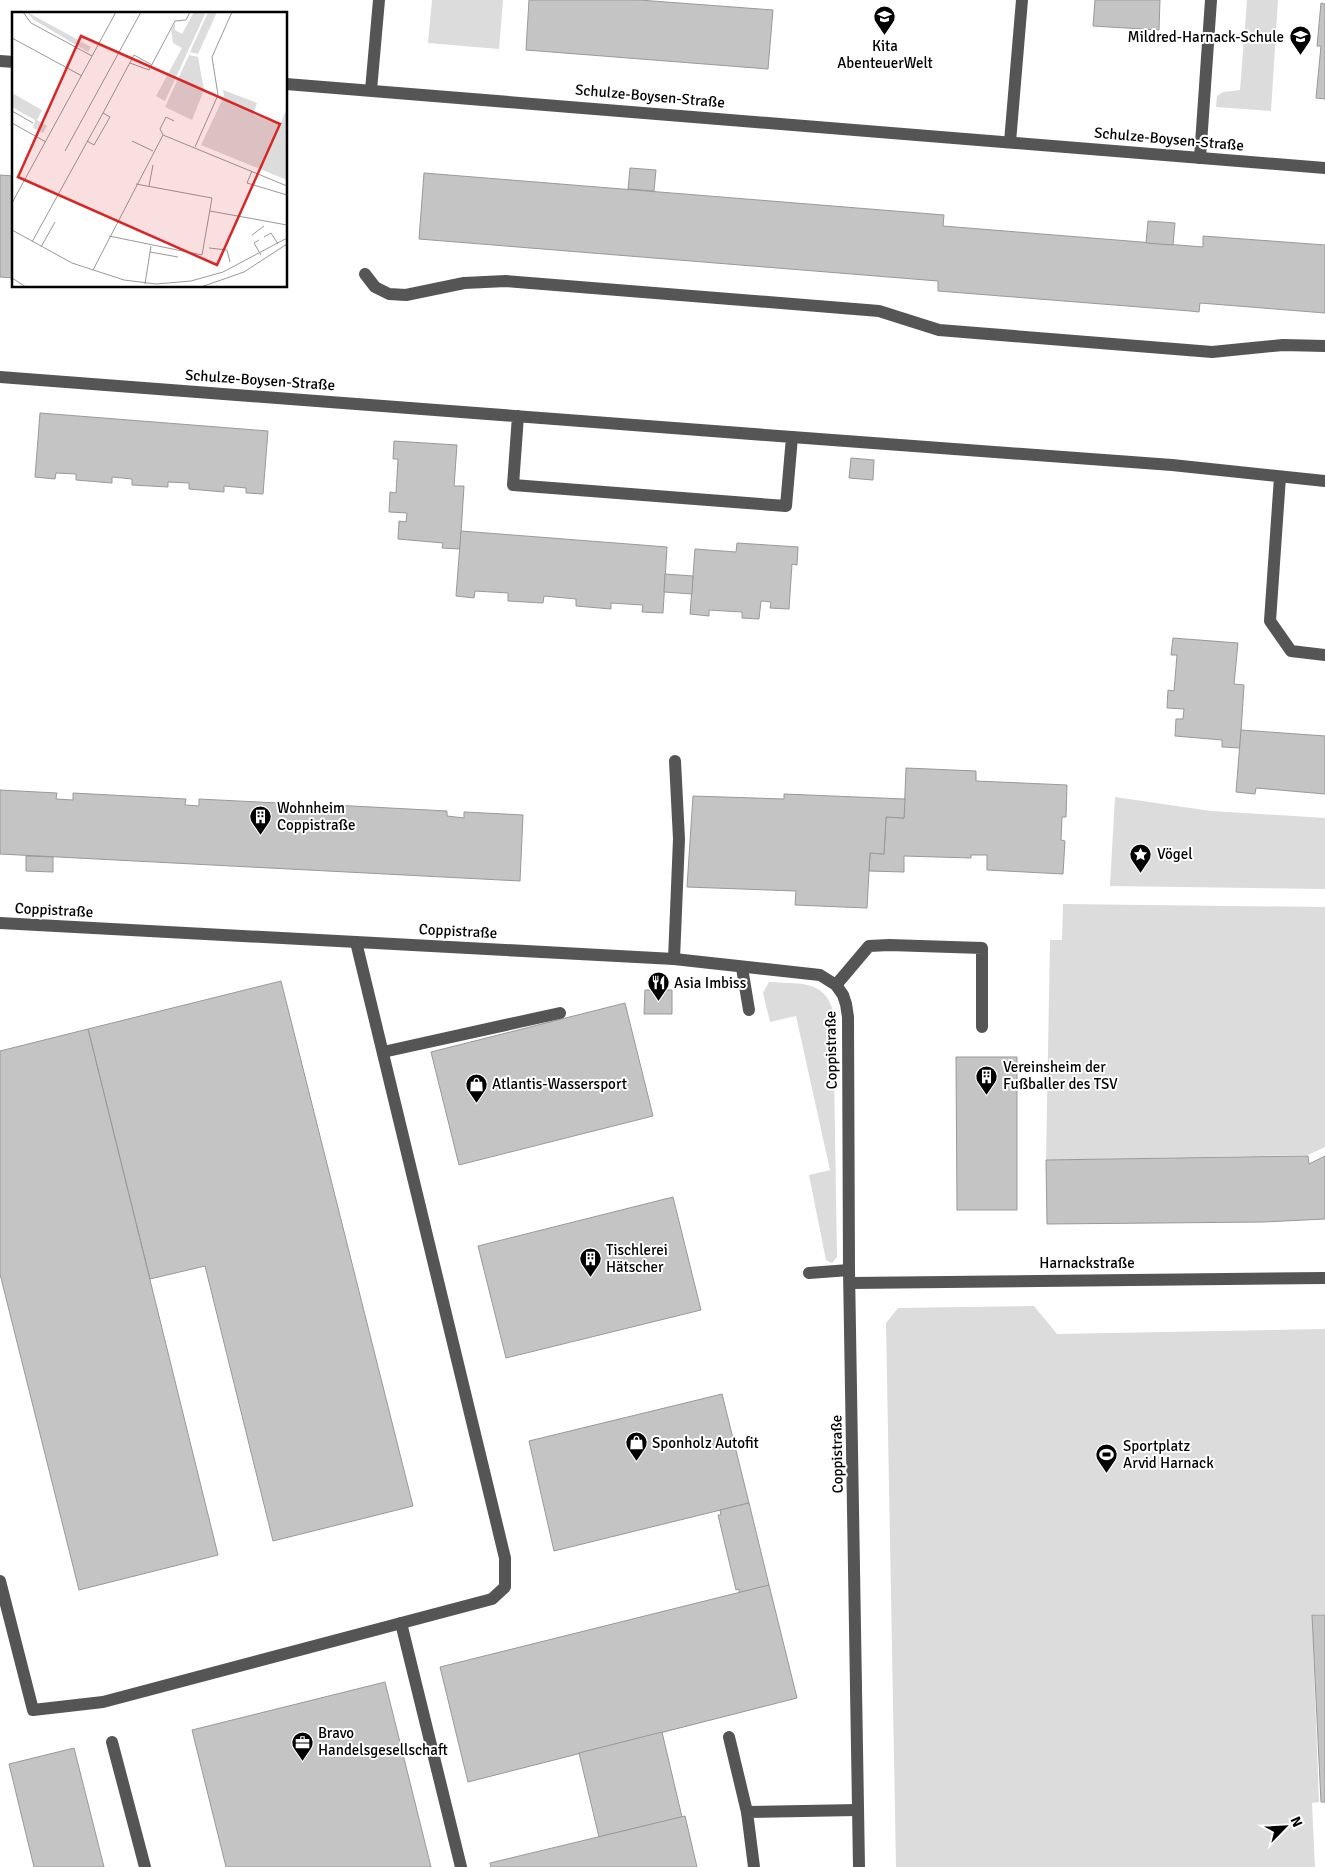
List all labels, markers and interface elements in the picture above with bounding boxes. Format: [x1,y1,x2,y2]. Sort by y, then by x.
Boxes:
school or university icon: Kita AbenteuerWelt [873,5,897,36]
inset map [12,12,288,288]
school or university icon: Mildred-Harnack-Schule [1288,25,1312,56]
place label: Mildred-Harnack-Schule [1128,28,1284,46]
place label: Kita AbenteuerWelt [837,37,933,72]
street label: Schulze-Boysen-Straße [574,80,726,112]
street label: Schulze-Boysen-Straße [1093,123,1245,155]
street label: Schulze-Boysen-Straße [184,366,336,394]
place label: Wohnheim Coppistraße [277,799,355,834]
building icon: Wohnheim Coppistraße [249,805,273,836]
place icon: Vögel [1129,842,1153,873]
place label: Vögel [1157,845,1193,863]
street label: Coppistraße [14,899,94,921]
street label: Coppistraße [418,920,498,942]
restaurant icon: Asia Imbiss [646,971,670,1002]
place label: Asia Imbiss [674,974,747,992]
street label: Coppistraße [821,1011,841,1089]
place label: Vereinsheim der Fußballer des TSV [1003,1058,1118,1093]
building icon: Vereinsheim der Fußballer des TSV [975,1064,999,1095]
shop icon: Atlantis-Wassersport [464,1072,488,1103]
place label: Atlantis-Wassersport [492,1075,627,1093]
place label: Tischlerei Hätscher [606,1241,668,1276]
building icon: Tischlerei Hätscher [578,1247,602,1278]
street label: Harnackstraße [1039,1254,1135,1272]
street label: Coppistraße [827,1415,847,1493]
shop icon: Sponholz Autofit [624,1431,648,1462]
place label: Sponholz Autofit [652,1434,759,1452]
place label: Sportplatz Arvid Harnack [1123,1437,1214,1472]
sports icon: Sportplatz Arvid Harnack [1095,1443,1119,1474]
place label: Bravo Handelsgesellschaft [318,1724,448,1759]
office icon: Bravo Handelsgesellschaft [290,1730,314,1761]
north arrow [1260,1802,1310,1852]
text: N [1287,1814,1306,1830]

